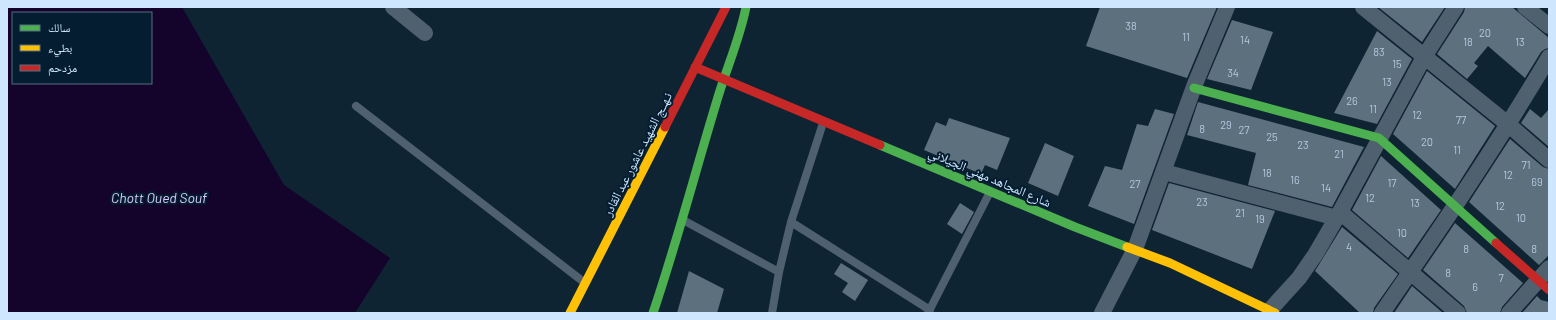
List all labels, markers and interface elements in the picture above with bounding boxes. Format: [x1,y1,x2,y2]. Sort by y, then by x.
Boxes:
legend [12,12,152,84]
house number: 38 [1125,19,1137,32]
text: سالك [48,20,70,34]
house number: 20 [1479,26,1491,39]
house number: 11 [1182,30,1190,43]
house number: 14 [1240,33,1250,46]
house number: 18 [1463,35,1473,48]
house number: 13 [1515,35,1525,48]
text: بطيء [48,40,72,58]
house number: 83 [1373,45,1385,58]
house number: 15 [1392,57,1402,70]
text: مزدحم [48,60,77,76]
house number: 34 [1227,66,1239,79]
house number: 13 [1382,75,1392,88]
street label: نـهــج الشهيد عاشور عبد القادر [598,89,677,220]
house number: 26 [1346,94,1358,107]
house number: 11 [1369,102,1377,115]
house number: 12 [1412,108,1422,121]
house number: 77 [1456,113,1466,126]
house number: 29 [1220,118,1232,131]
house number: 8 [1199,122,1205,135]
house number: 27 [1238,123,1250,136]
house number: 25 [1266,130,1278,143]
house number: 20 [1421,135,1433,148]
house number: 23 [1297,138,1309,151]
house number: 11 [1453,143,1461,156]
street label: شارع المجاهد مهني الجيلاني [925,144,1054,213]
house number: 21 [1334,147,1344,160]
house number: 71 [1521,158,1531,171]
house number: 18 [1262,166,1272,179]
house number: 12 [1503,168,1513,181]
house number: 16 [1290,173,1300,186]
house number: 69 [1531,175,1543,188]
house number: 17 [1387,176,1397,189]
house number: 27 [1129,177,1141,190]
house number: 14 [1321,181,1331,194]
water label: Chott Oued Souf [111,189,208,206]
house number: 12 [1365,191,1375,204]
house number: 23 [1196,195,1208,208]
house number: 13 [1410,196,1420,209]
house number: 12 [1495,199,1505,212]
house number: 21 [1235,206,1245,219]
house number: 10 [1516,211,1526,224]
house number: 19 [1255,212,1265,225]
house number: 10 [1397,226,1407,239]
house number: 4 [1346,240,1352,253]
house number: 8 [1463,242,1469,255]
house number: 8 [1531,242,1537,255]
house number: 8 [1445,266,1451,279]
house number: 7 [1498,271,1504,284]
house number: 6 [1472,280,1478,293]

